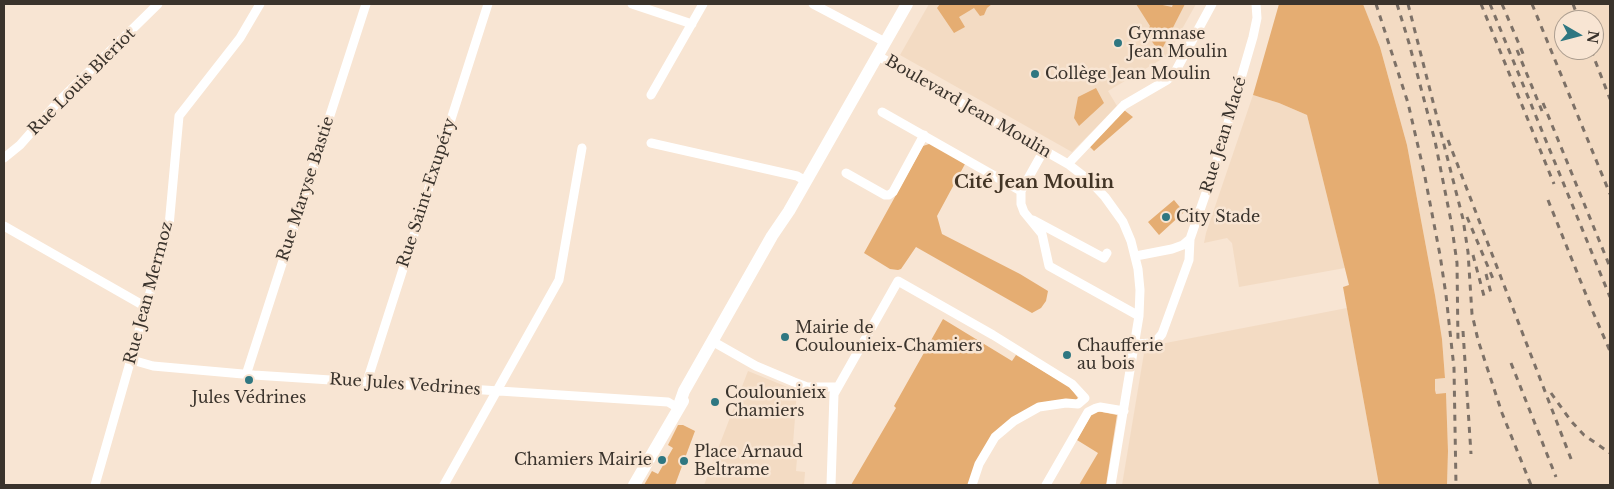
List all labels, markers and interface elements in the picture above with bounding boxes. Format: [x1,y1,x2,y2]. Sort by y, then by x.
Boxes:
north arrow [1554,10,1604,60]
street label: Rue Louis Bleriot [24,24,140,140]
place label: Gymnase Jean Moulin [1128,24,1227,62]
text: N [1583,29,1603,45]
marker: Gymnase Jean Moulin [1112,37,1124,49]
street label: Boulevard Jean Moulin [882,52,1054,162]
place label: Collège Jean Moulin [1045,64,1211,84]
marker: Collège Jean Moulin [1029,68,1041,80]
street label: Rue Jean Macé [1197,74,1251,196]
street label: Rue Maryse Bastie [274,114,338,264]
street label: Rue Saint-Exupéry [394,116,460,270]
district label: Cité Jean Moulin [954,172,1114,194]
place label: City Stade [1176,207,1260,227]
marker: City Stade [1160,211,1172,223]
street label: Rue Jean Mermoz [121,220,177,366]
place label: Mairie de Coulounieix-Chamiers [795,318,983,356]
marker: Mairie de Coulounieix-Chamiers [779,331,791,343]
place label: Chaufferie au bois [1077,336,1163,374]
marker: Chaufferie au bois [1061,349,1073,361]
street label: Rue Jules Vedrines [329,370,481,400]
marker: Jules Védrines [243,374,255,386]
place label: Coulounieix Chamiers [725,383,826,421]
place label: Jules Védrines [192,388,306,408]
marker: Coulounieix Chamiers [709,396,721,408]
place label: Place Arnaud Beltrame [694,442,803,480]
place label: Chamiers Mairie [514,450,652,470]
marker: Chamiers Mairie [656,454,668,466]
marker: Place Arnaud Beltrame [678,455,690,467]

